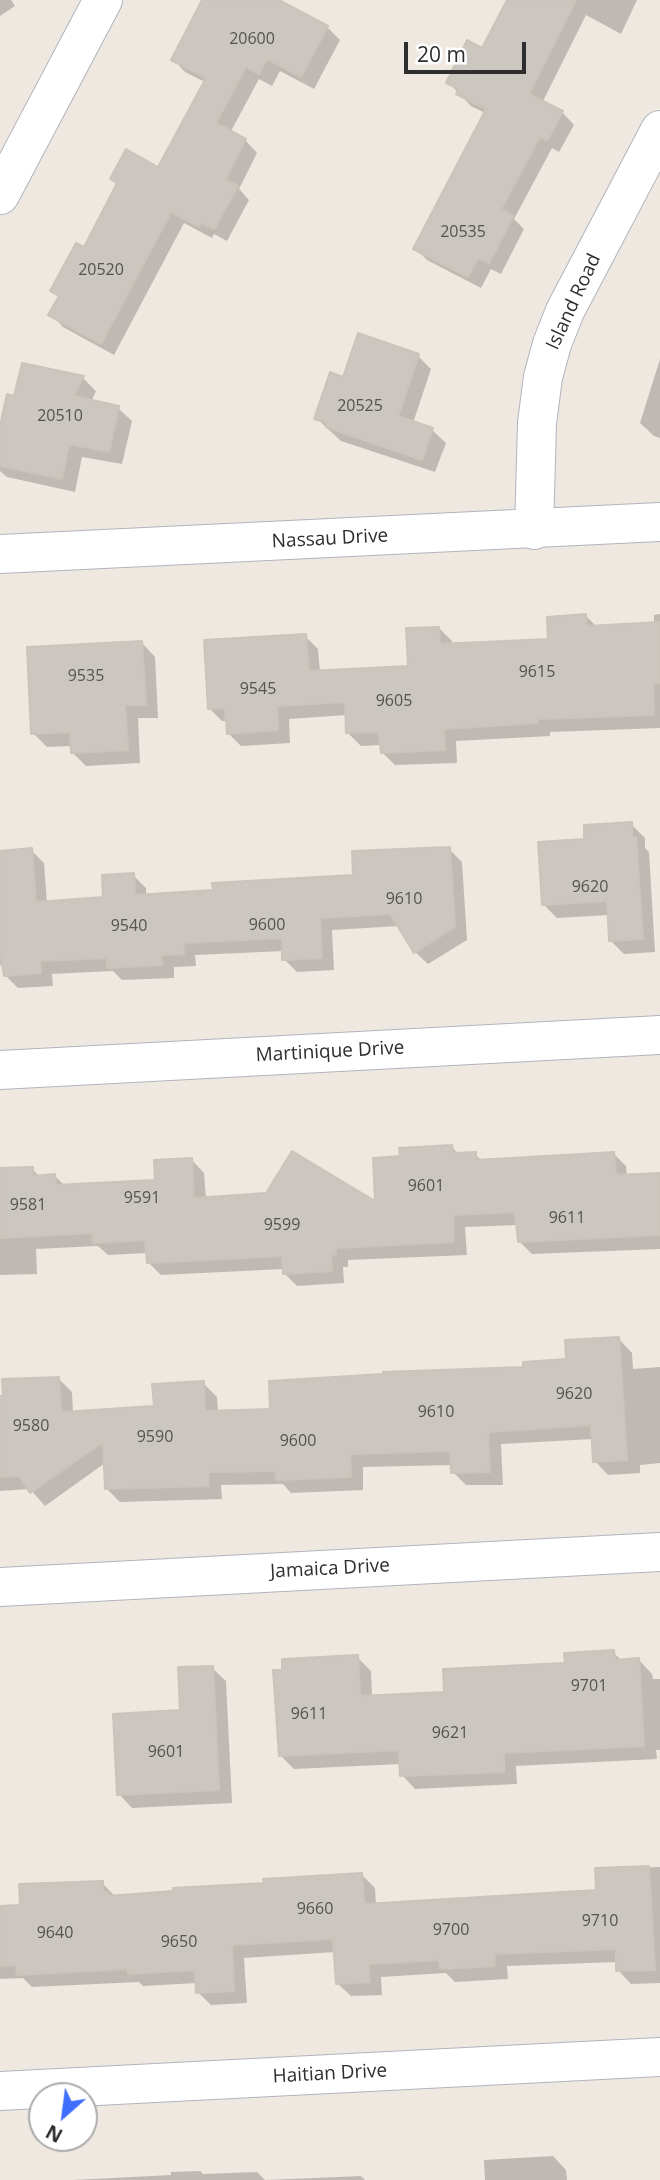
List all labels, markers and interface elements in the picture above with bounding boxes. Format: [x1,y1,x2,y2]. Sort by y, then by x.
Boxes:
scale bar [408,28,530,72]
house number: 20600 [229,29,275,49]
text: 20 m [417,40,466,68]
house number: 20535 [440,222,486,242]
street label: Island Road [542,250,606,354]
house number: 20520 [78,260,124,280]
house number: 20525 [337,396,383,416]
house number: 20510 [37,406,83,426]
street label: Nassau Drive [271,525,389,553]
house number: 9615 [519,662,555,682]
house number: 9535 [68,666,104,686]
house number: 9545 [240,679,276,699]
house number: 9605 [376,691,412,711]
house number: 9620 [572,877,608,897]
house number: 9610 [386,889,422,909]
house number: 9600 [249,915,285,935]
house number: 9540 [111,916,147,936]
street label: Martinique Drive [255,1037,405,1067]
house number: 9601 [408,1176,444,1196]
house number: 9591 [124,1188,160,1208]
house number: 9581 [10,1195,46,1215]
house number: 9611 [549,1208,585,1228]
house number: 9599 [264,1215,300,1235]
house number: 9620 [556,1384,592,1404]
house number: 9610 [418,1402,454,1422]
house number: 9580 [13,1416,49,1436]
house number: 9590 [137,1427,173,1447]
house number: 9600 [280,1431,316,1451]
street label: Jamaica Drive [270,1554,390,1584]
house number: 9701 [571,1676,607,1696]
house number: 9611 [291,1704,327,1724]
house number: 9621 [432,1723,468,1743]
house number: 9601 [148,1742,184,1762]
house number: 9660 [297,1899,333,1919]
house number: 9710 [582,1911,618,1931]
house number: 9700 [433,1920,469,1940]
house number: 9640 [37,1923,73,1943]
house number: 9650 [161,1932,197,1952]
street label: Haitian Drive [272,2060,388,2088]
north arrow [28,2082,98,2152]
text: N [41,2119,67,2149]

